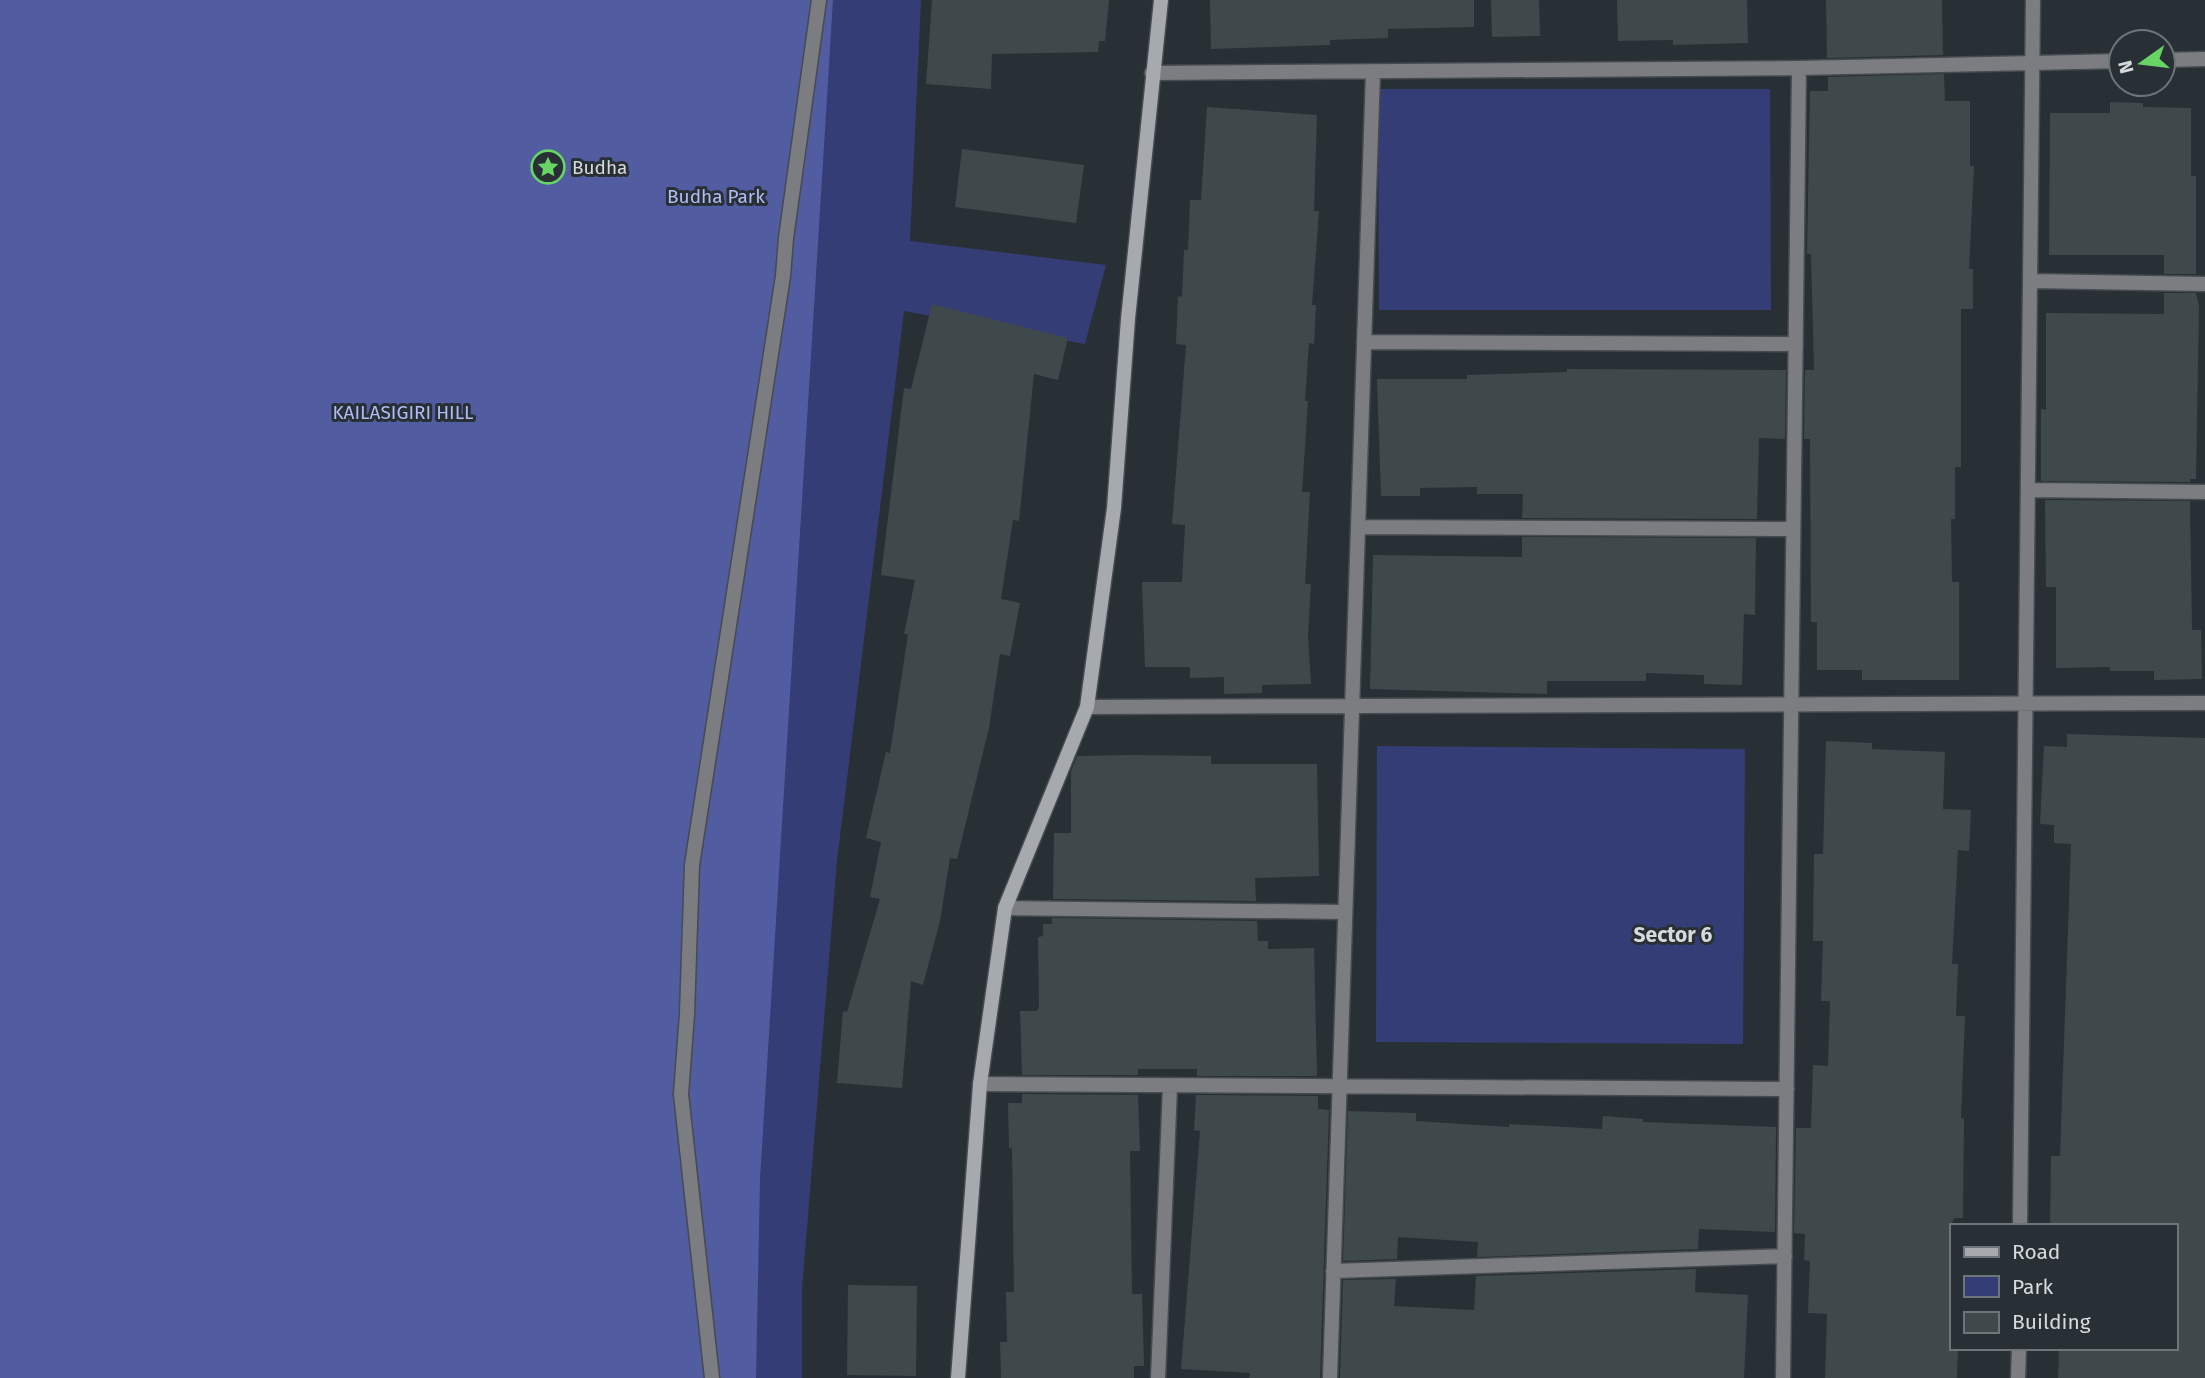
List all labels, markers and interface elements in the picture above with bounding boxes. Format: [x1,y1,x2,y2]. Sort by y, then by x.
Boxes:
north arrow [2107,28,2177,98]
text: N [2113,58,2139,76]
place icon: Budha [529,148,567,186]
place label: Budha [572,156,627,179]
park label: Budha Park [667,185,765,208]
park label: KAILASIGIRI HILL [332,401,474,424]
district label: Sector 6 [1634,922,1713,948]
legend [1950,1224,2177,1350]
text: Road [2012,1239,2060,1265]
text: Park [2012,1274,2054,1300]
text: Building [2012,1309,2091,1335]

